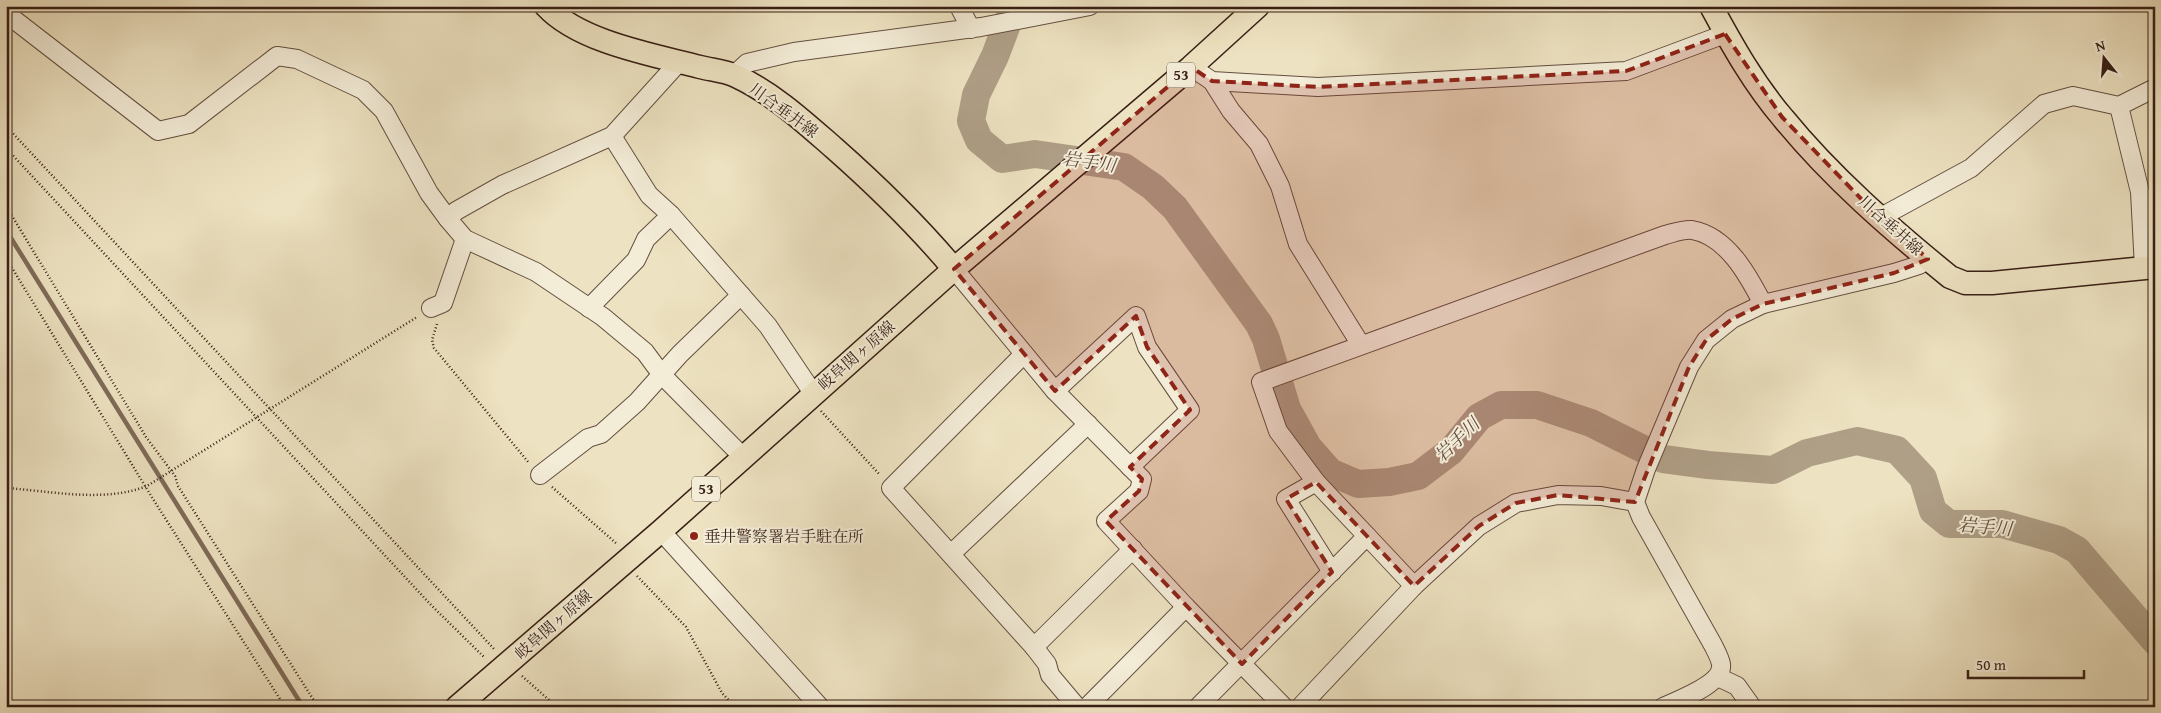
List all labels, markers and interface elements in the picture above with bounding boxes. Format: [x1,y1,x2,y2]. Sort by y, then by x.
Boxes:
north arrow [2078,32,2128,82]
text: N [2093,34,2108,56]
road number: 53 [1167,62,1195,88]
street label: 川合垂井線 [745,77,823,143]
water label: 岩手川 [1060,144,1120,179]
street label: 川合垂井線 [1853,189,1929,261]
street label: 岐阜関ヶ原線 [812,314,900,396]
water label: 岩手川 [1428,410,1487,468]
road number: 53 [692,476,720,502]
water label: 岩手川 [1957,511,2015,542]
place label: 垂井警察署岩手駐在所 [704,524,864,548]
marker: 垂井警察署岩手駐在所 [688,530,700,542]
street label: 岐阜関ヶ原線 [509,583,597,665]
scale bar [1968,648,2085,680]
text: 50 m [1976,654,2007,675]

